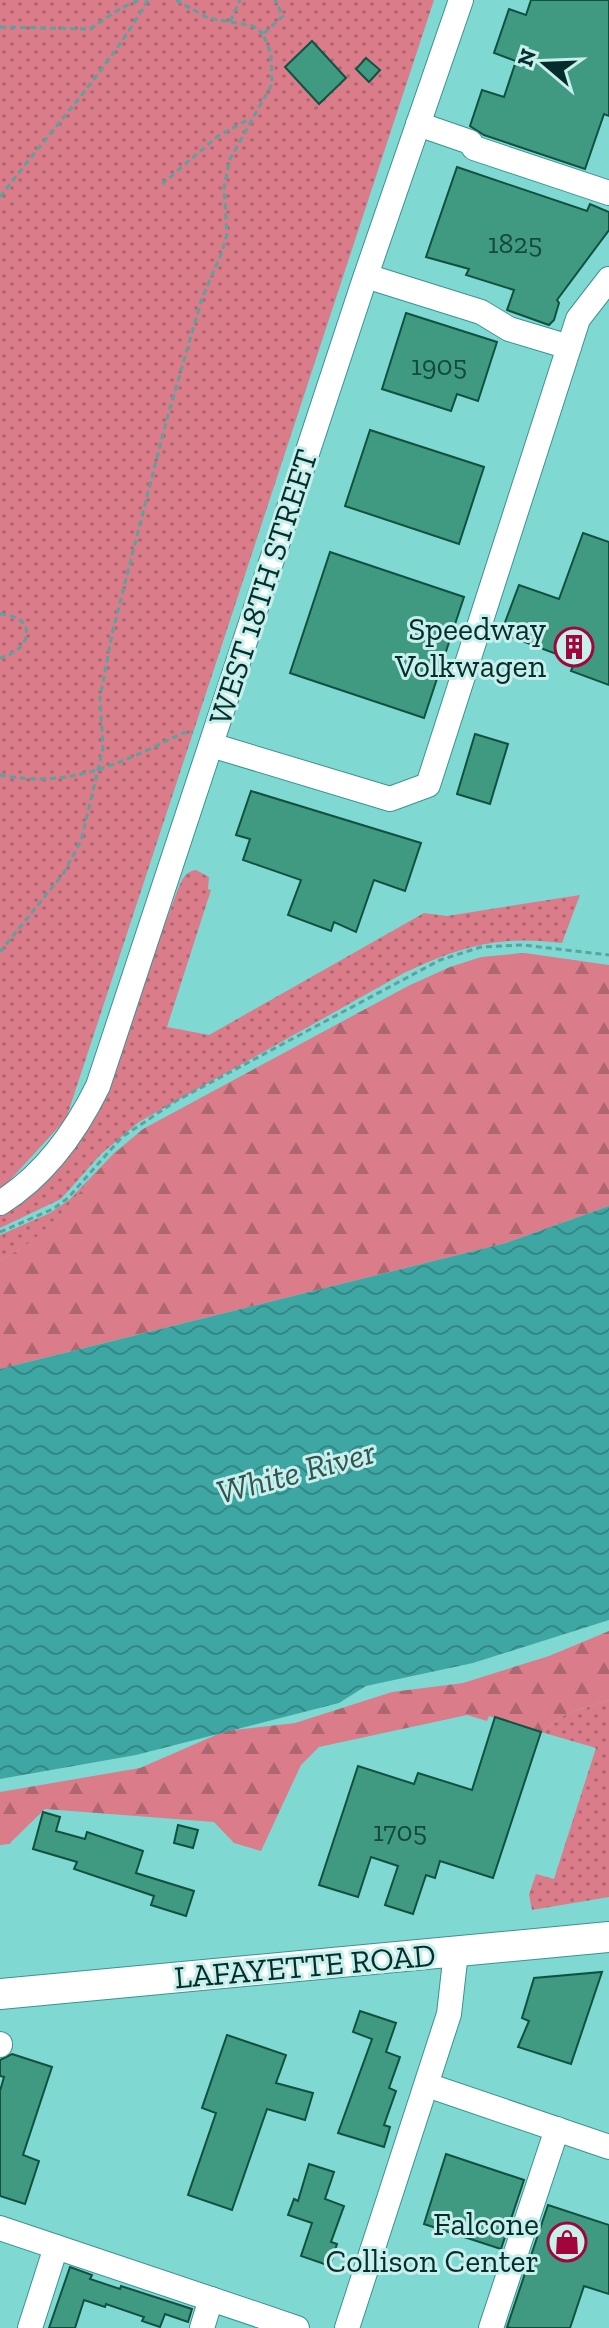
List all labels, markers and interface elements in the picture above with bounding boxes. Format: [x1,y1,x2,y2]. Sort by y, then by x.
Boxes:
north arrow [505,24,585,104]
text: N [511,45,542,70]
house number: 1825 [488,227,542,260]
house number: 1905 [411,349,467,382]
street label: WEST 18TH STREET [201,444,325,729]
place label: Speedway Volkwagen [394,610,547,685]
building icon: Speedway Volkwagen [553,626,595,668]
water label: White River [212,1431,380,1513]
house number: 1705 [373,1815,427,1848]
street label: LAFAYETTE ROAD [173,1936,437,1996]
place label: Falcone Collison Center [325,2205,539,2280]
shop icon: Falcone Collison Center [546,2221,588,2263]

